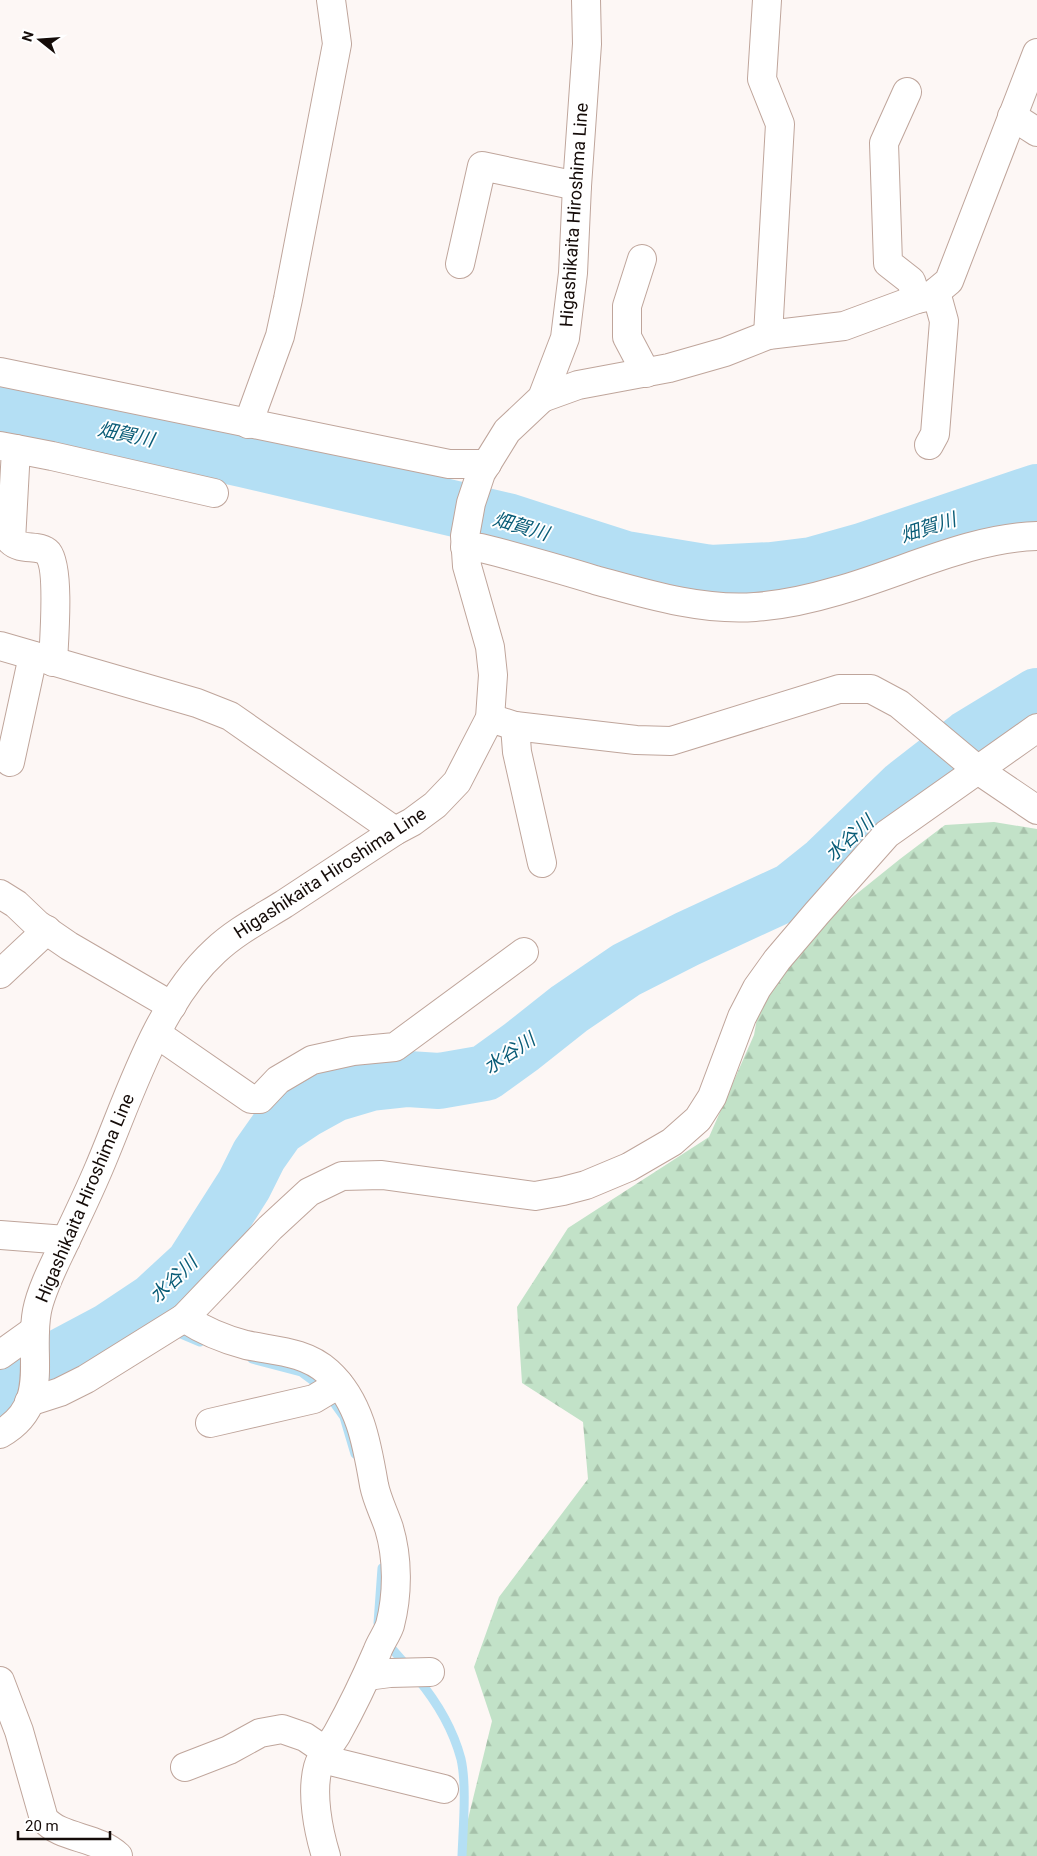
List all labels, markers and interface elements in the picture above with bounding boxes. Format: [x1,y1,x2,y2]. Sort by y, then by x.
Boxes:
north arrow [15,15,65,65]
text: N [18,29,37,43]
street label: Higashikaita Hiroshima Line [555,102,592,328]
water label: 畑賀川 [96,417,158,452]
water label: 畑賀川 [897,507,961,547]
water label: 畑賀川 [490,508,553,546]
street label: Higashikaita Hiroshima Line [230,803,430,943]
water label: 水谷川 [820,809,880,866]
water label: 水谷川 [479,1027,541,1079]
street label: Higashikaita Hiroshima Line [31,1090,138,1305]
water label: 水谷川 [145,1250,203,1307]
scale bar [18,1808,110,1840]
text: 20 m [25,1817,59,1835]

